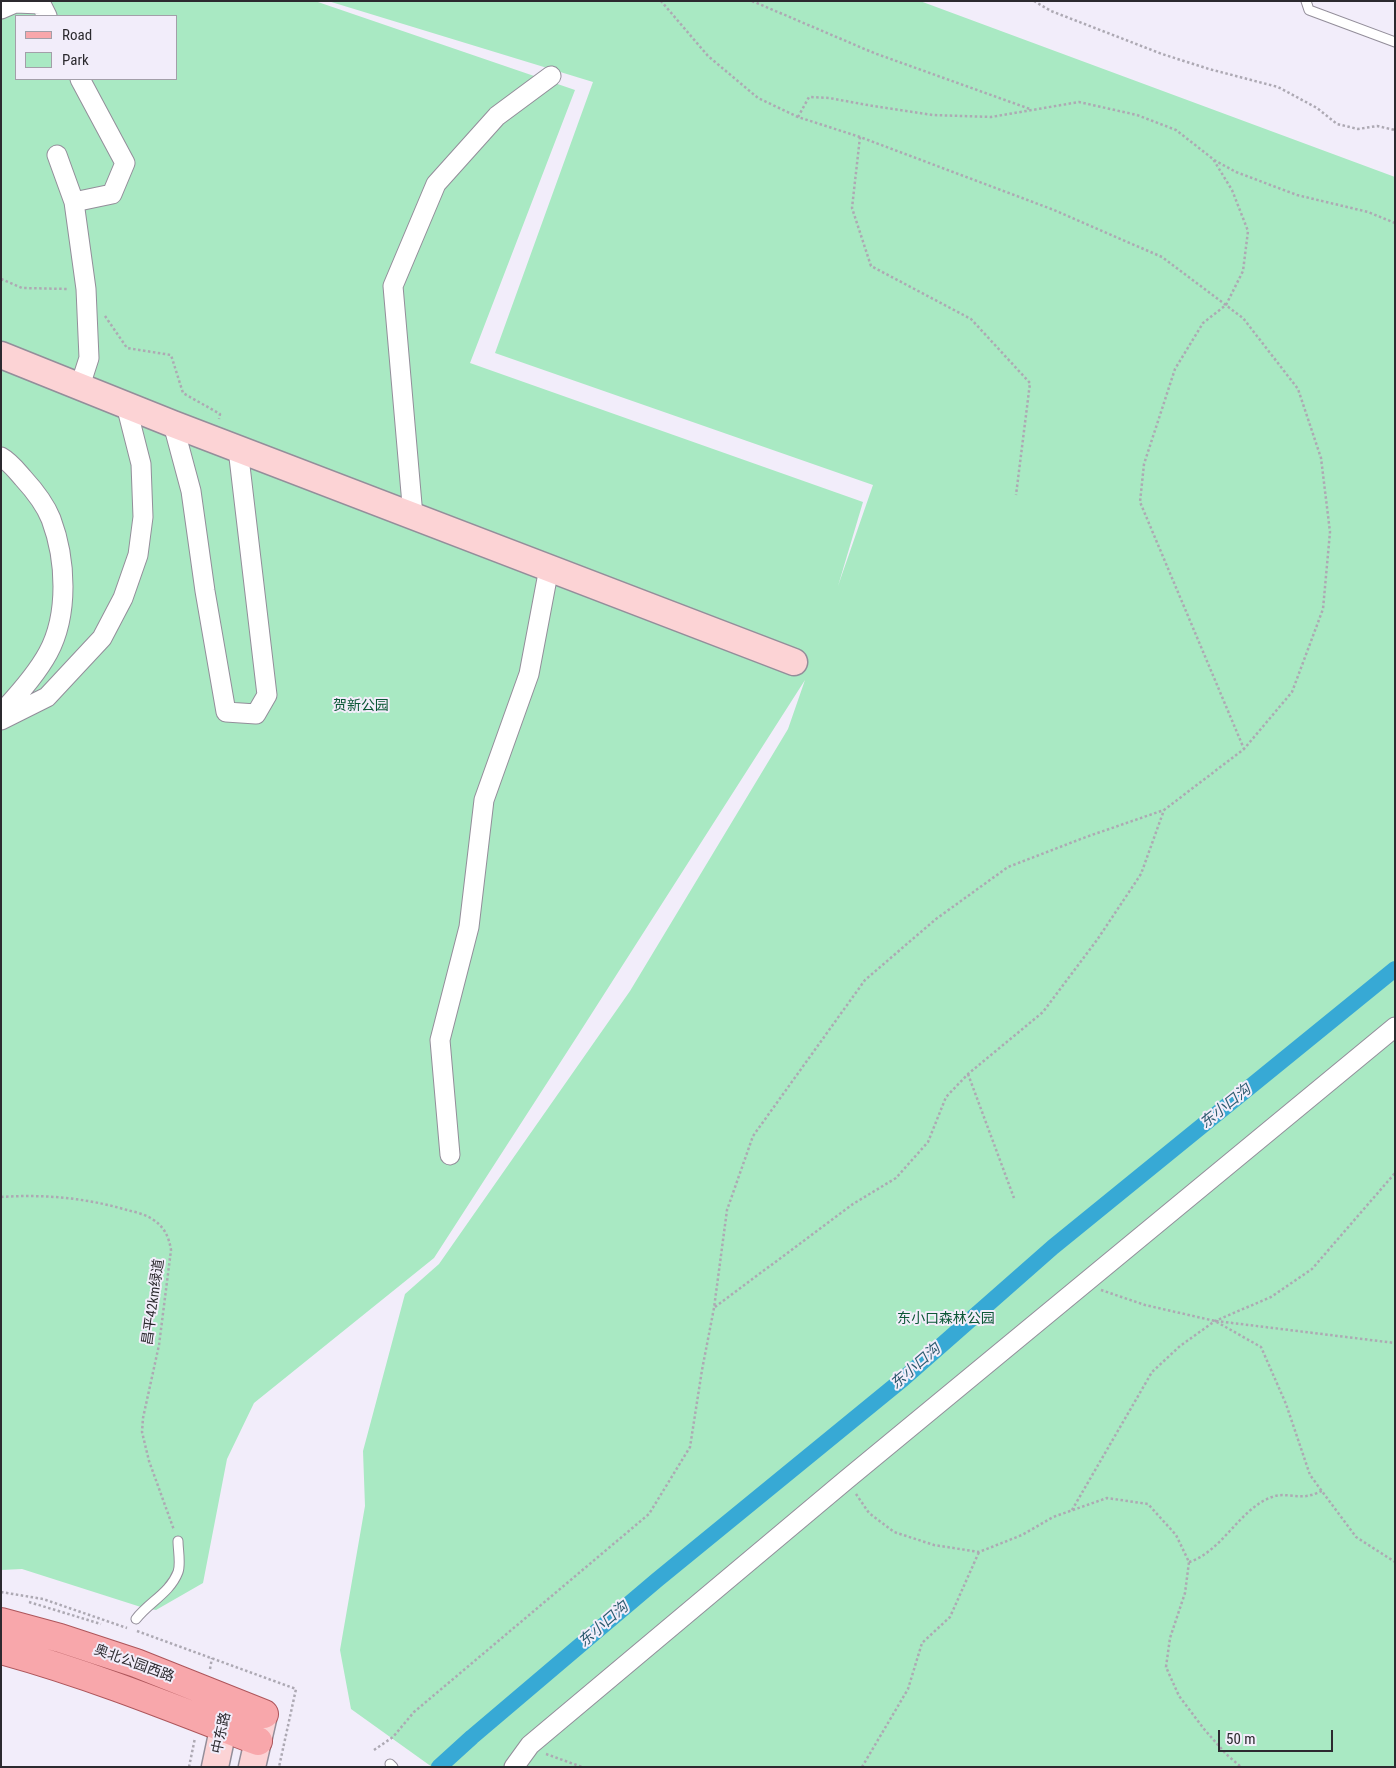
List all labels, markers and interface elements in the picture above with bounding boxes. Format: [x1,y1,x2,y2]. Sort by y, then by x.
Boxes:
legend [15,15,178,80]
text: Road [62,26,92,44]
text: Park [62,51,89,69]
park label: 贺新公园 [333,698,389,714]
water label: 东小口沟 [1197,1081,1255,1133]
street label: 昌平42km绿道 [140,1258,168,1346]
park label: 东小口森林公园 [897,1311,995,1327]
water label: 东小口沟 [887,1341,945,1393]
water label: 东小口沟 [575,1599,633,1651]
street label: 奥北公园西路 [92,1642,176,1686]
street label: 中东路 [209,1711,235,1755]
scale bar [1221,1720,1336,1752]
text: 50 m [1226,1730,1256,1748]

